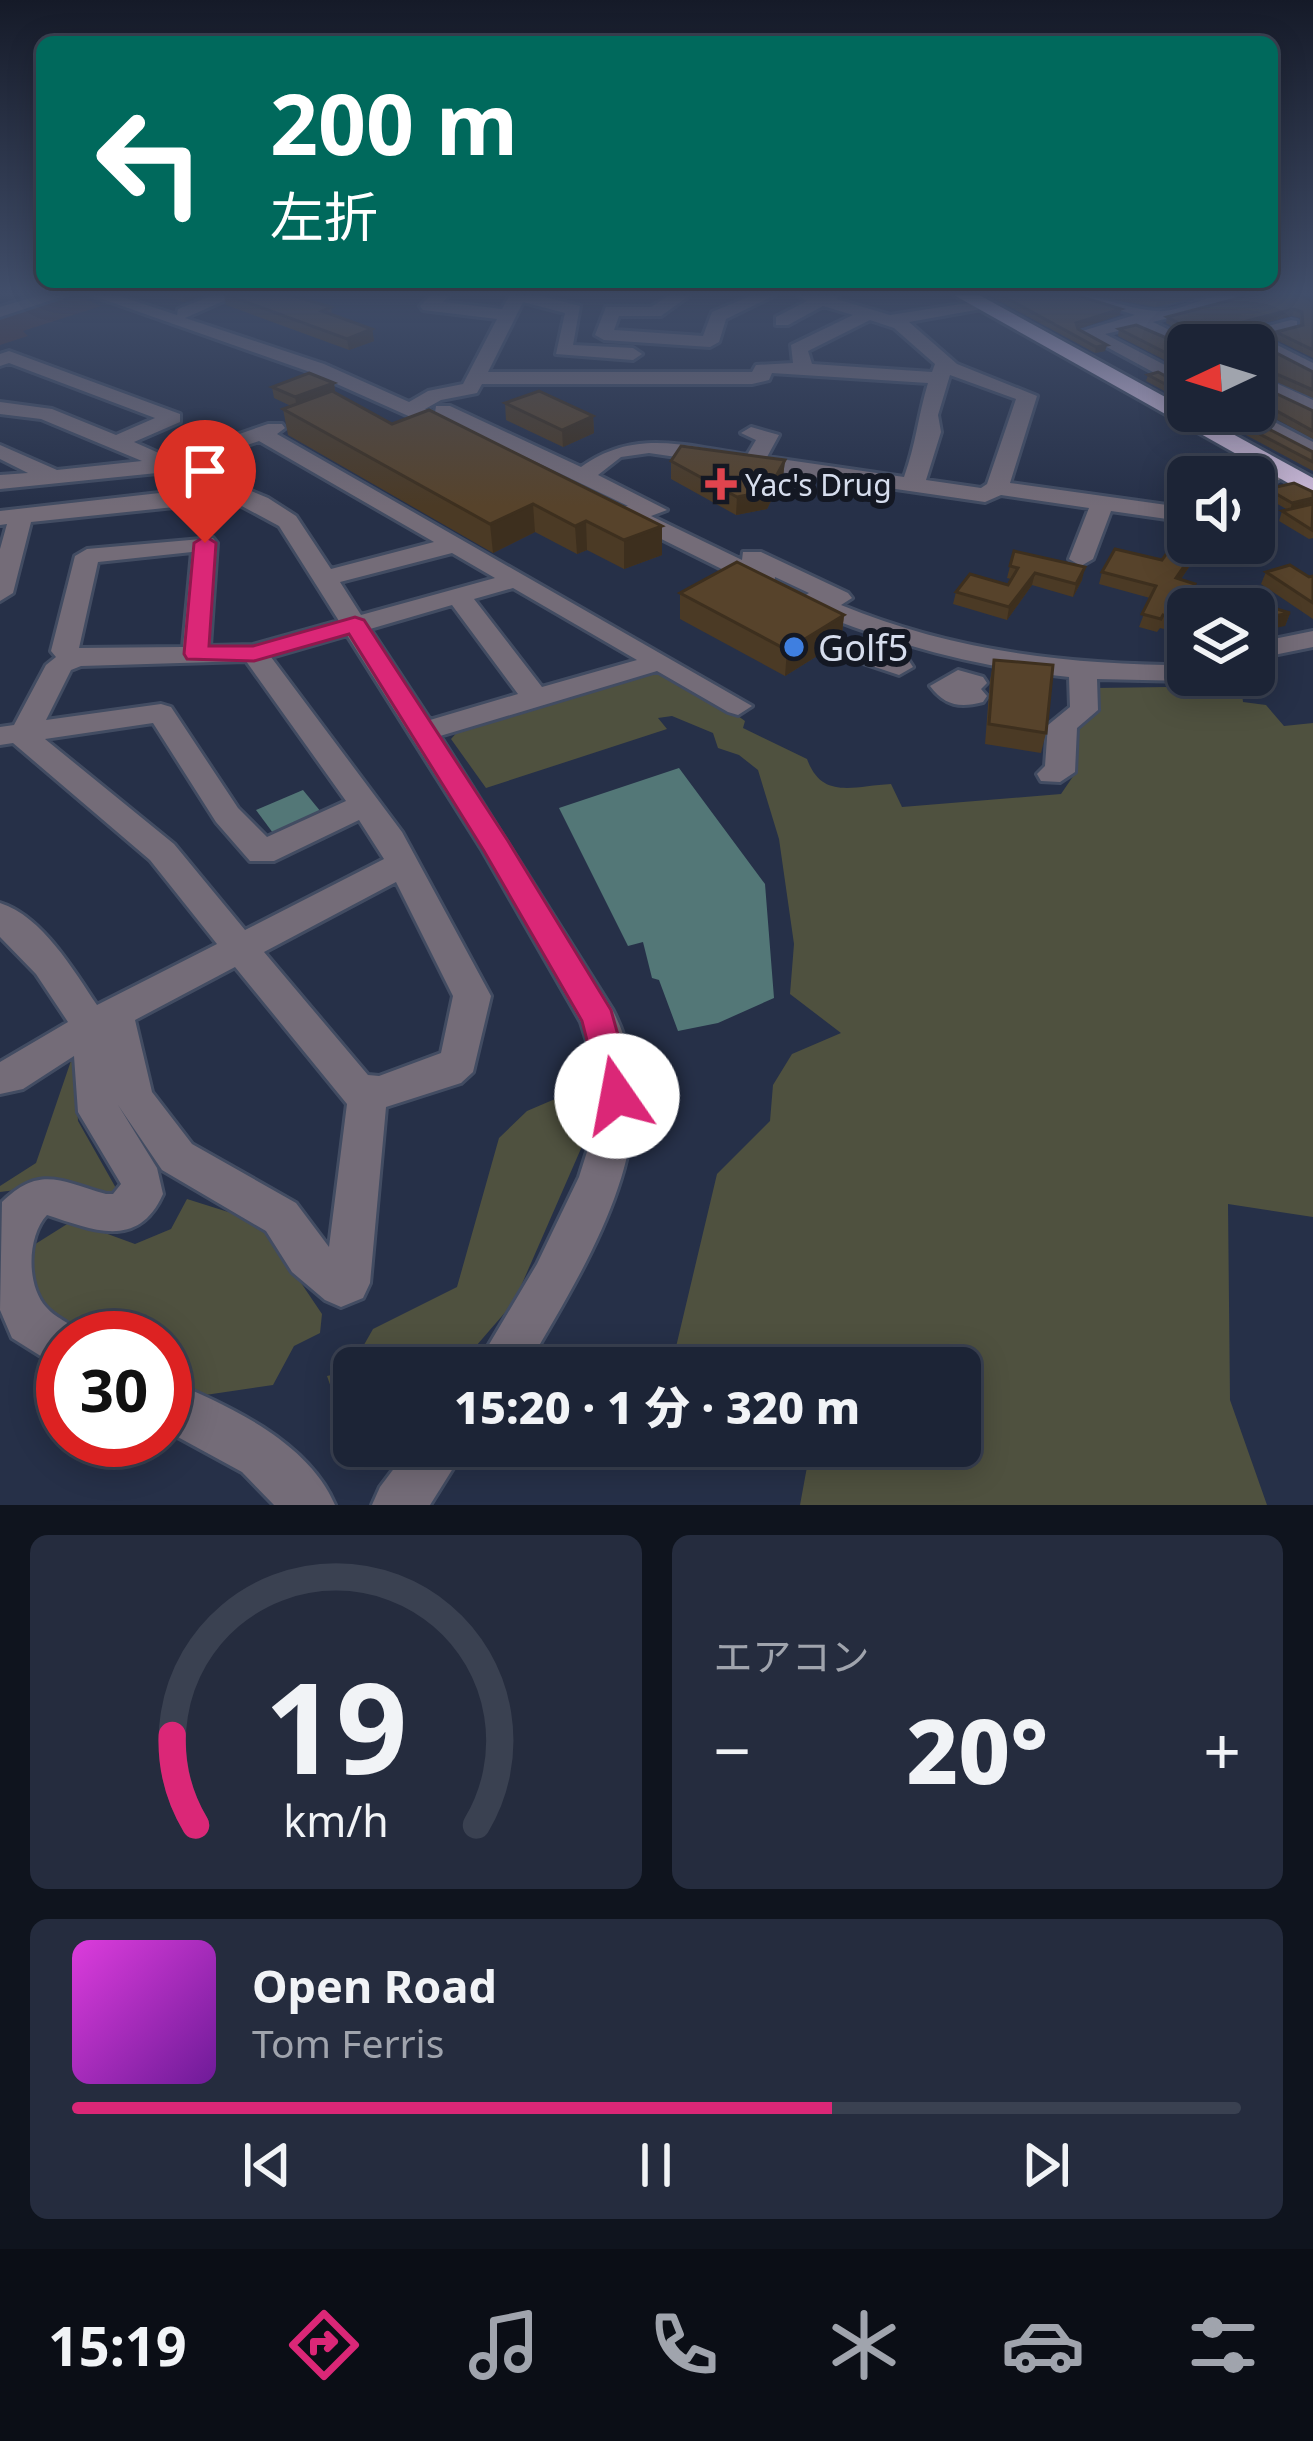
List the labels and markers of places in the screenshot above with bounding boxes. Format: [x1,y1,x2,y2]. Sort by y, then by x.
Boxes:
pin [154,420,256,543]
place label: Yac's Drug [745,464,892,505]
marker: Yac's Drug [708,471,734,497]
place label: Golf5 [818,623,908,672]
marker: Golf5 [781,634,807,660]

